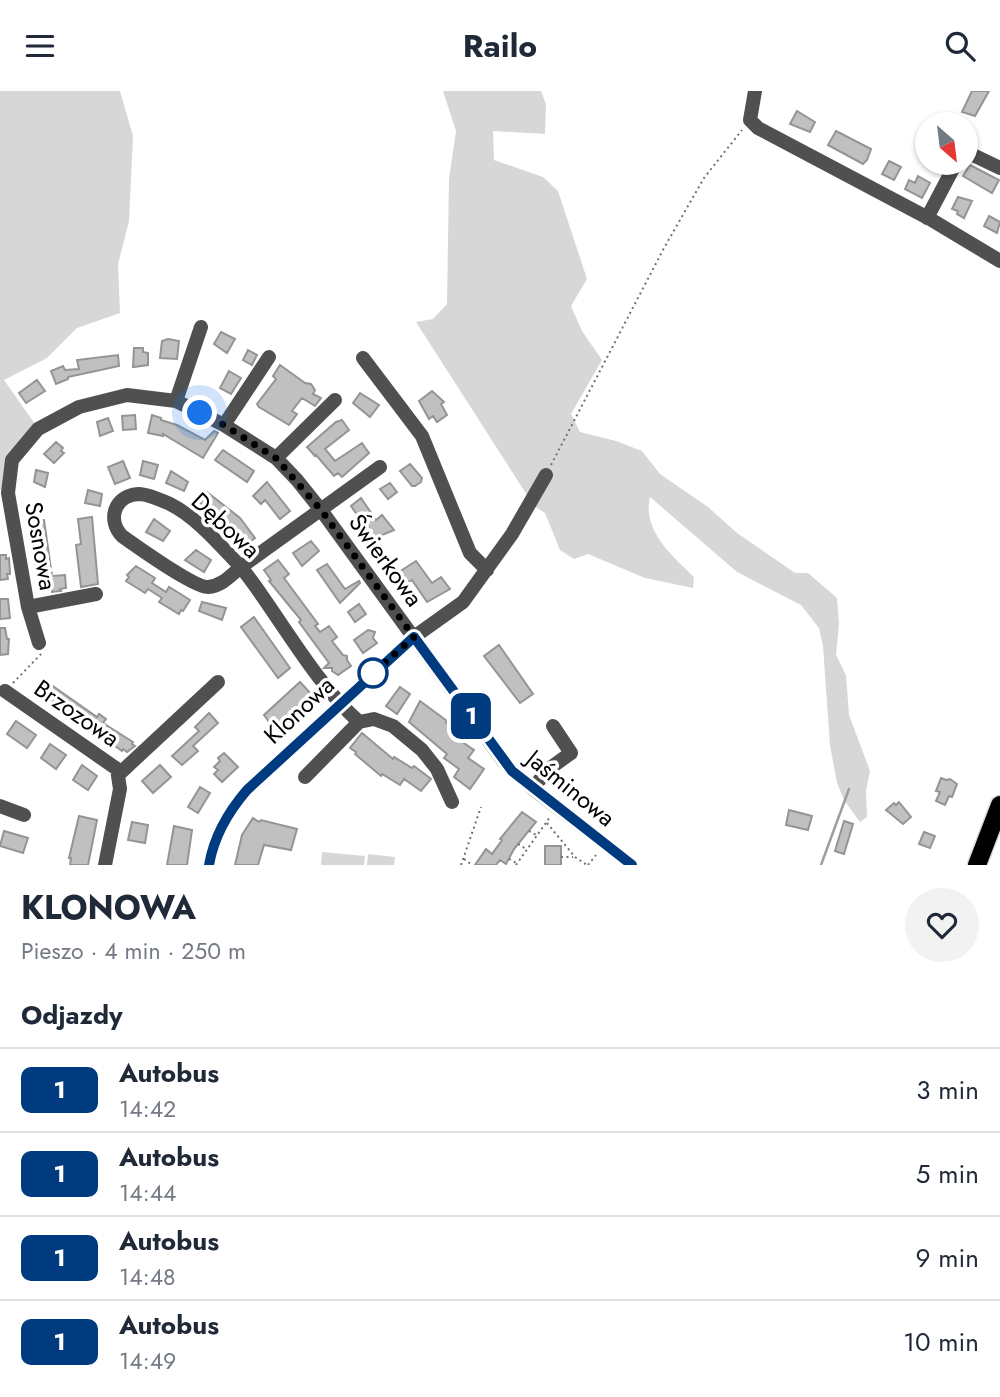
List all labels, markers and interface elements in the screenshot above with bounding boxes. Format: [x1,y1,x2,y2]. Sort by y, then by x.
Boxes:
text: Railo [463,23,537,69]
icon: menu [21,27,59,65]
icon: search [941,27,979,65]
north arrow [915,112,978,175]
map controls [915,112,978,175]
your location [182,395,217,430]
street label: Dębowa [184,484,268,566]
street label: Sosnowa [16,499,66,593]
street label: Świerkowa [340,506,432,614]
unlabelled marker [358,658,388,688]
street label: Klonowa [256,668,342,752]
street label: Brzozowa [27,671,127,755]
line badge: 1 [448,693,494,739]
text: 1 [465,698,477,733]
street label: Jaśminowa [517,739,623,835]
text: KLONOWA [21,884,196,931]
button: heart [905,888,979,962]
text: Pieszo · 4 min · 250 m [21,934,246,968]
text: Odjazdy [21,996,123,1034]
text: Autobus [119,1054,219,1092]
text: 3 min [916,1071,979,1109]
text: 1 [53,1072,66,1107]
text: 14:42 [119,1092,176,1126]
text: Autobus [119,1138,219,1176]
text: 5 min [916,1155,979,1193]
text: 1 [53,1156,66,1191]
text: 14:44 [119,1176,176,1210]
text: Autobus [119,1222,219,1260]
text: 9 min [916,1239,979,1277]
text: 1 [53,1240,66,1275]
text: 14:48 [119,1260,176,1294]
text: Autobus [119,1306,219,1344]
text: 10 min [903,1323,979,1361]
text: 1 [53,1324,66,1359]
text: 14:49 [119,1344,176,1378]

